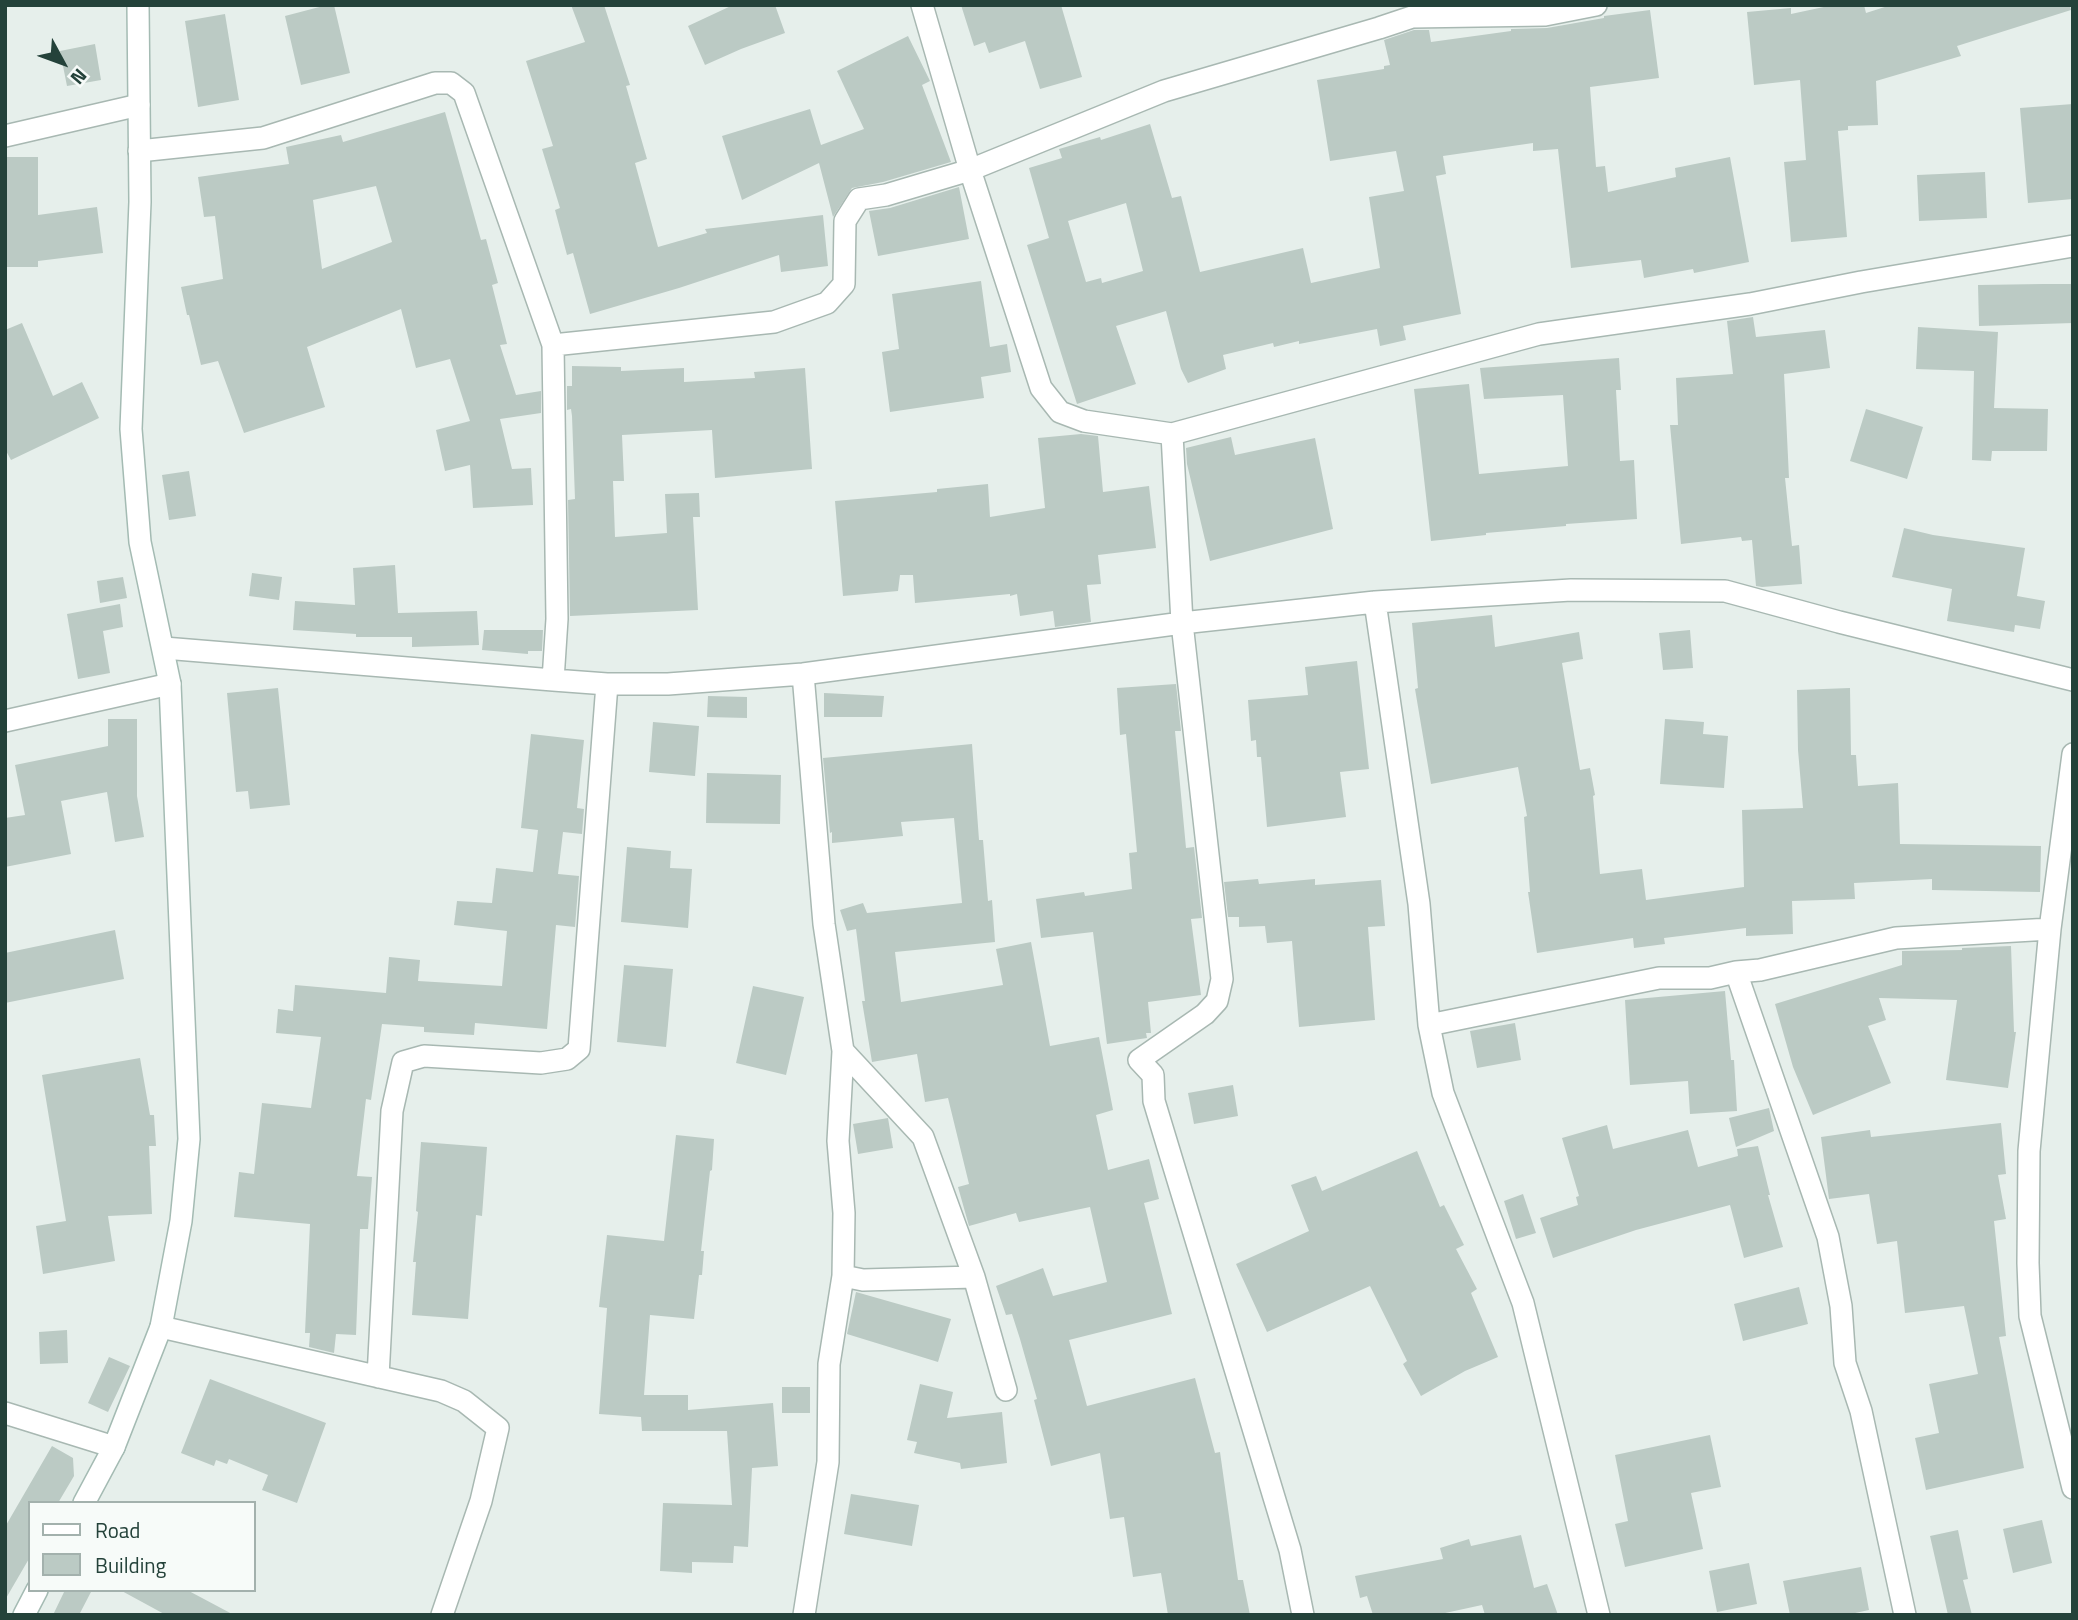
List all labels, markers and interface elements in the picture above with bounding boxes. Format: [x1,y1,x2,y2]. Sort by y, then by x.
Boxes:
north arrow [28,28,98,98]
text: N [64,63,94,92]
legend [28,1501,256,1592]
text: Road [95,1514,140,1546]
text: Building [95,1549,166,1581]

